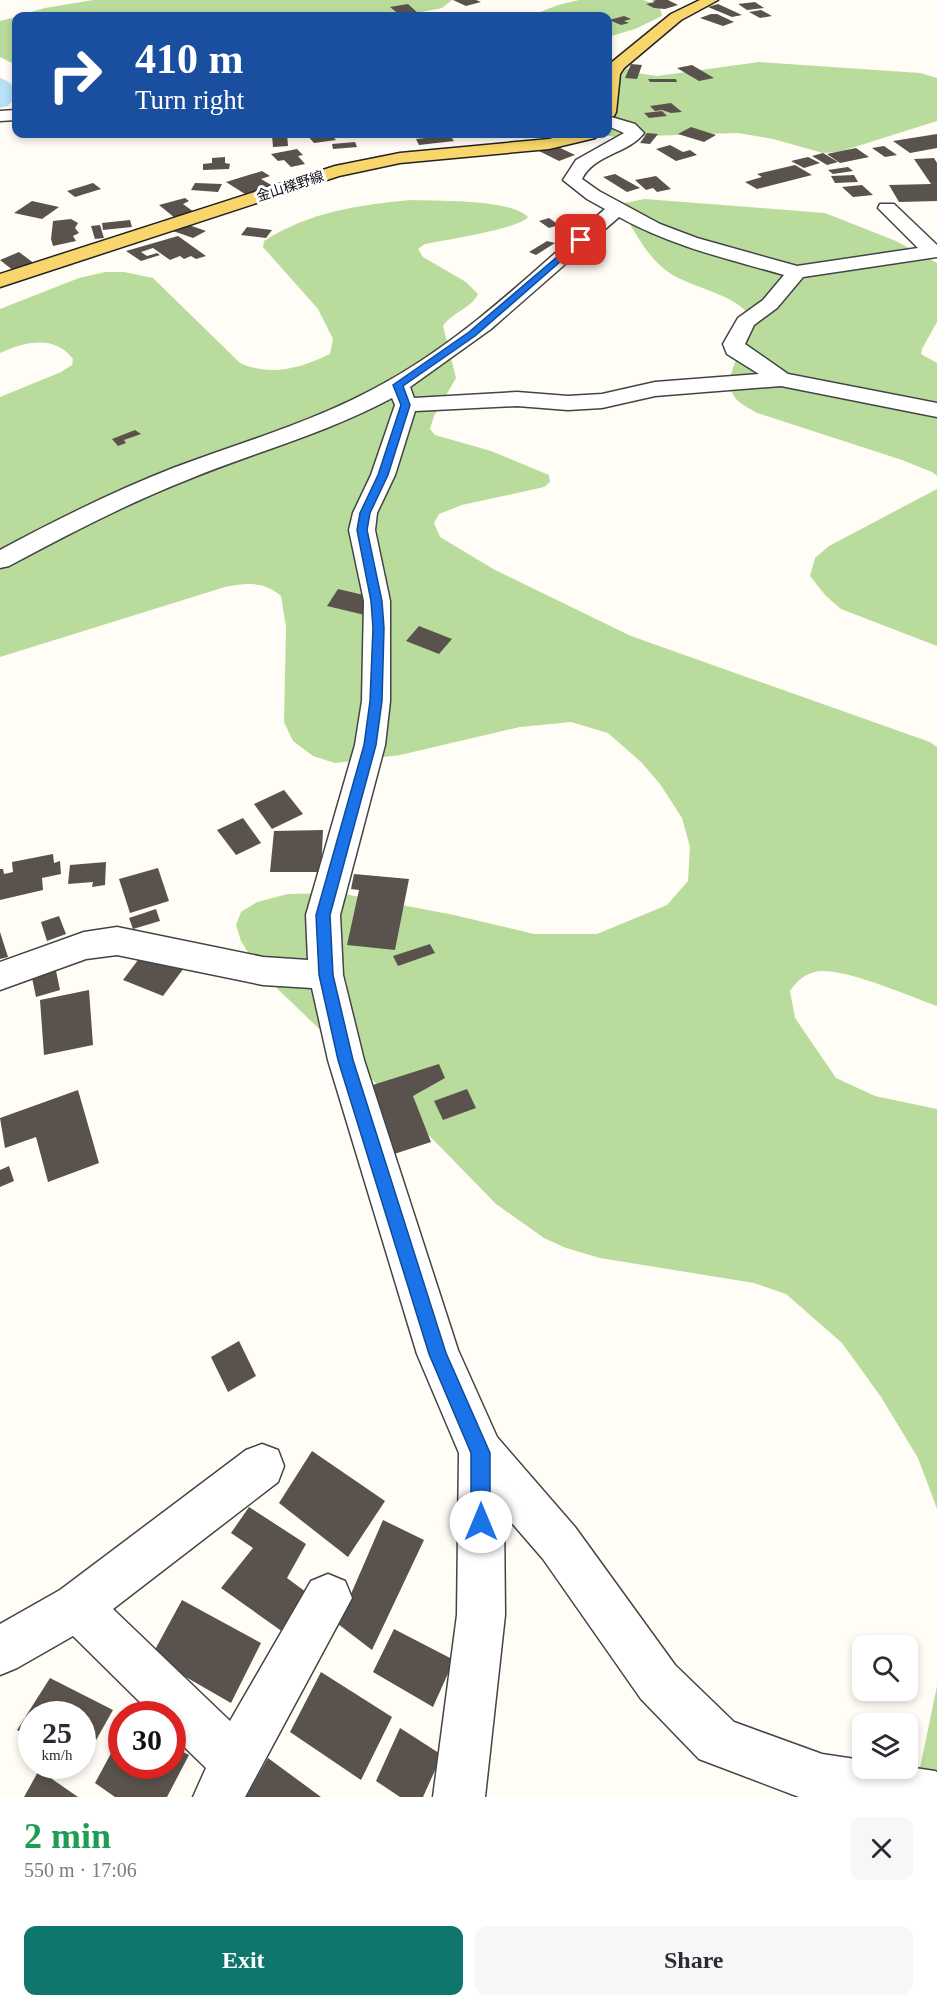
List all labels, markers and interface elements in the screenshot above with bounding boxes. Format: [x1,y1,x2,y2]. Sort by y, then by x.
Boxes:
icon: right [36,36,114,114]
text: 410 m [135,36,244,82]
text: Turn right [135,85,244,115]
street label: 金山檪野線 [255,169,326,204]
pin [555,214,606,265]
icon: arrive [564,223,597,256]
position arrow [449,1490,513,1554]
map controls [852,1635,918,1779]
button: search [852,1635,918,1701]
speed limit sign: 30 [108,1701,186,1779]
button: layers [852,1713,918,1779]
text: 25 [42,1716,72,1749]
text: km/h [42,1747,72,1763]
text: 2 min [24,1816,111,1856]
button: close [850,1817,913,1880]
text: 550 m · 17:06 [24,1859,137,1881]
button: Exit [24,1926,463,1995]
button: Share [475,1926,913,1995]

